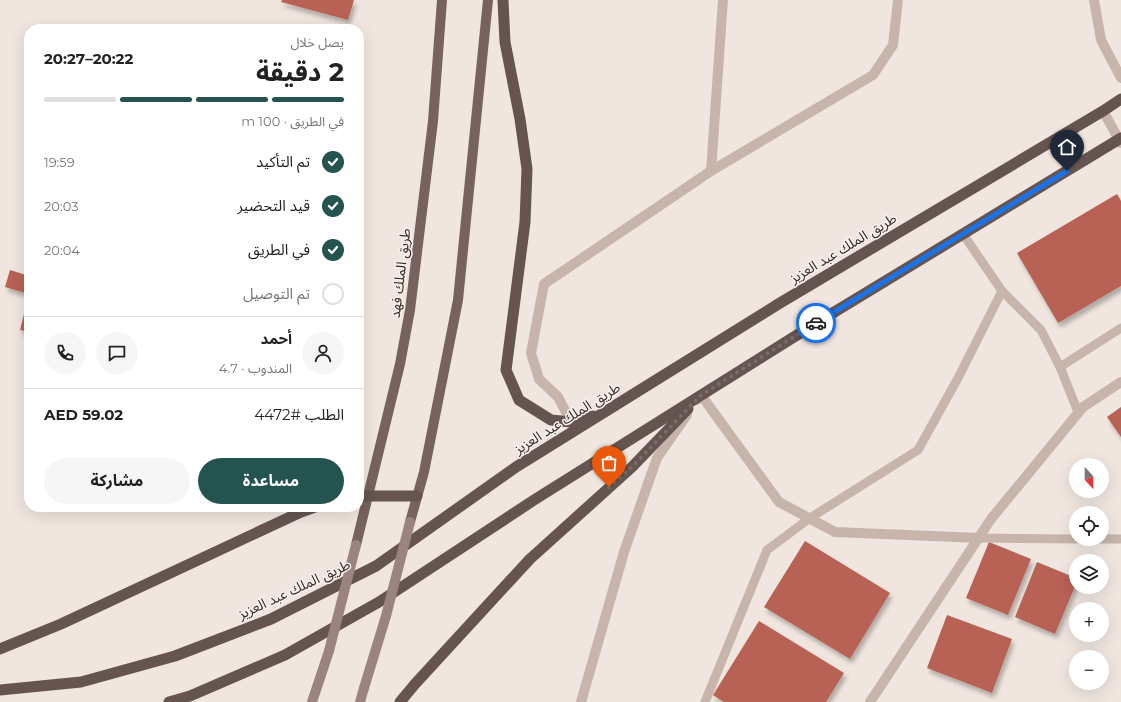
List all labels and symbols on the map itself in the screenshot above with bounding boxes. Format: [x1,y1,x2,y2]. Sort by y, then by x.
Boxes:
pin [1050,130,1084,171]
street label: طريق الملك عبد العزيز [785,209,900,288]
street label: طريق الملك فهد [386,227,415,319]
courier [796,303,836,343]
street label: طريق الملك عبد العزيز [510,378,624,459]
pin [592,446,626,487]
north arrow [1069,458,1109,498]
street label: طريق الملك عبد العزيز [234,555,353,624]

